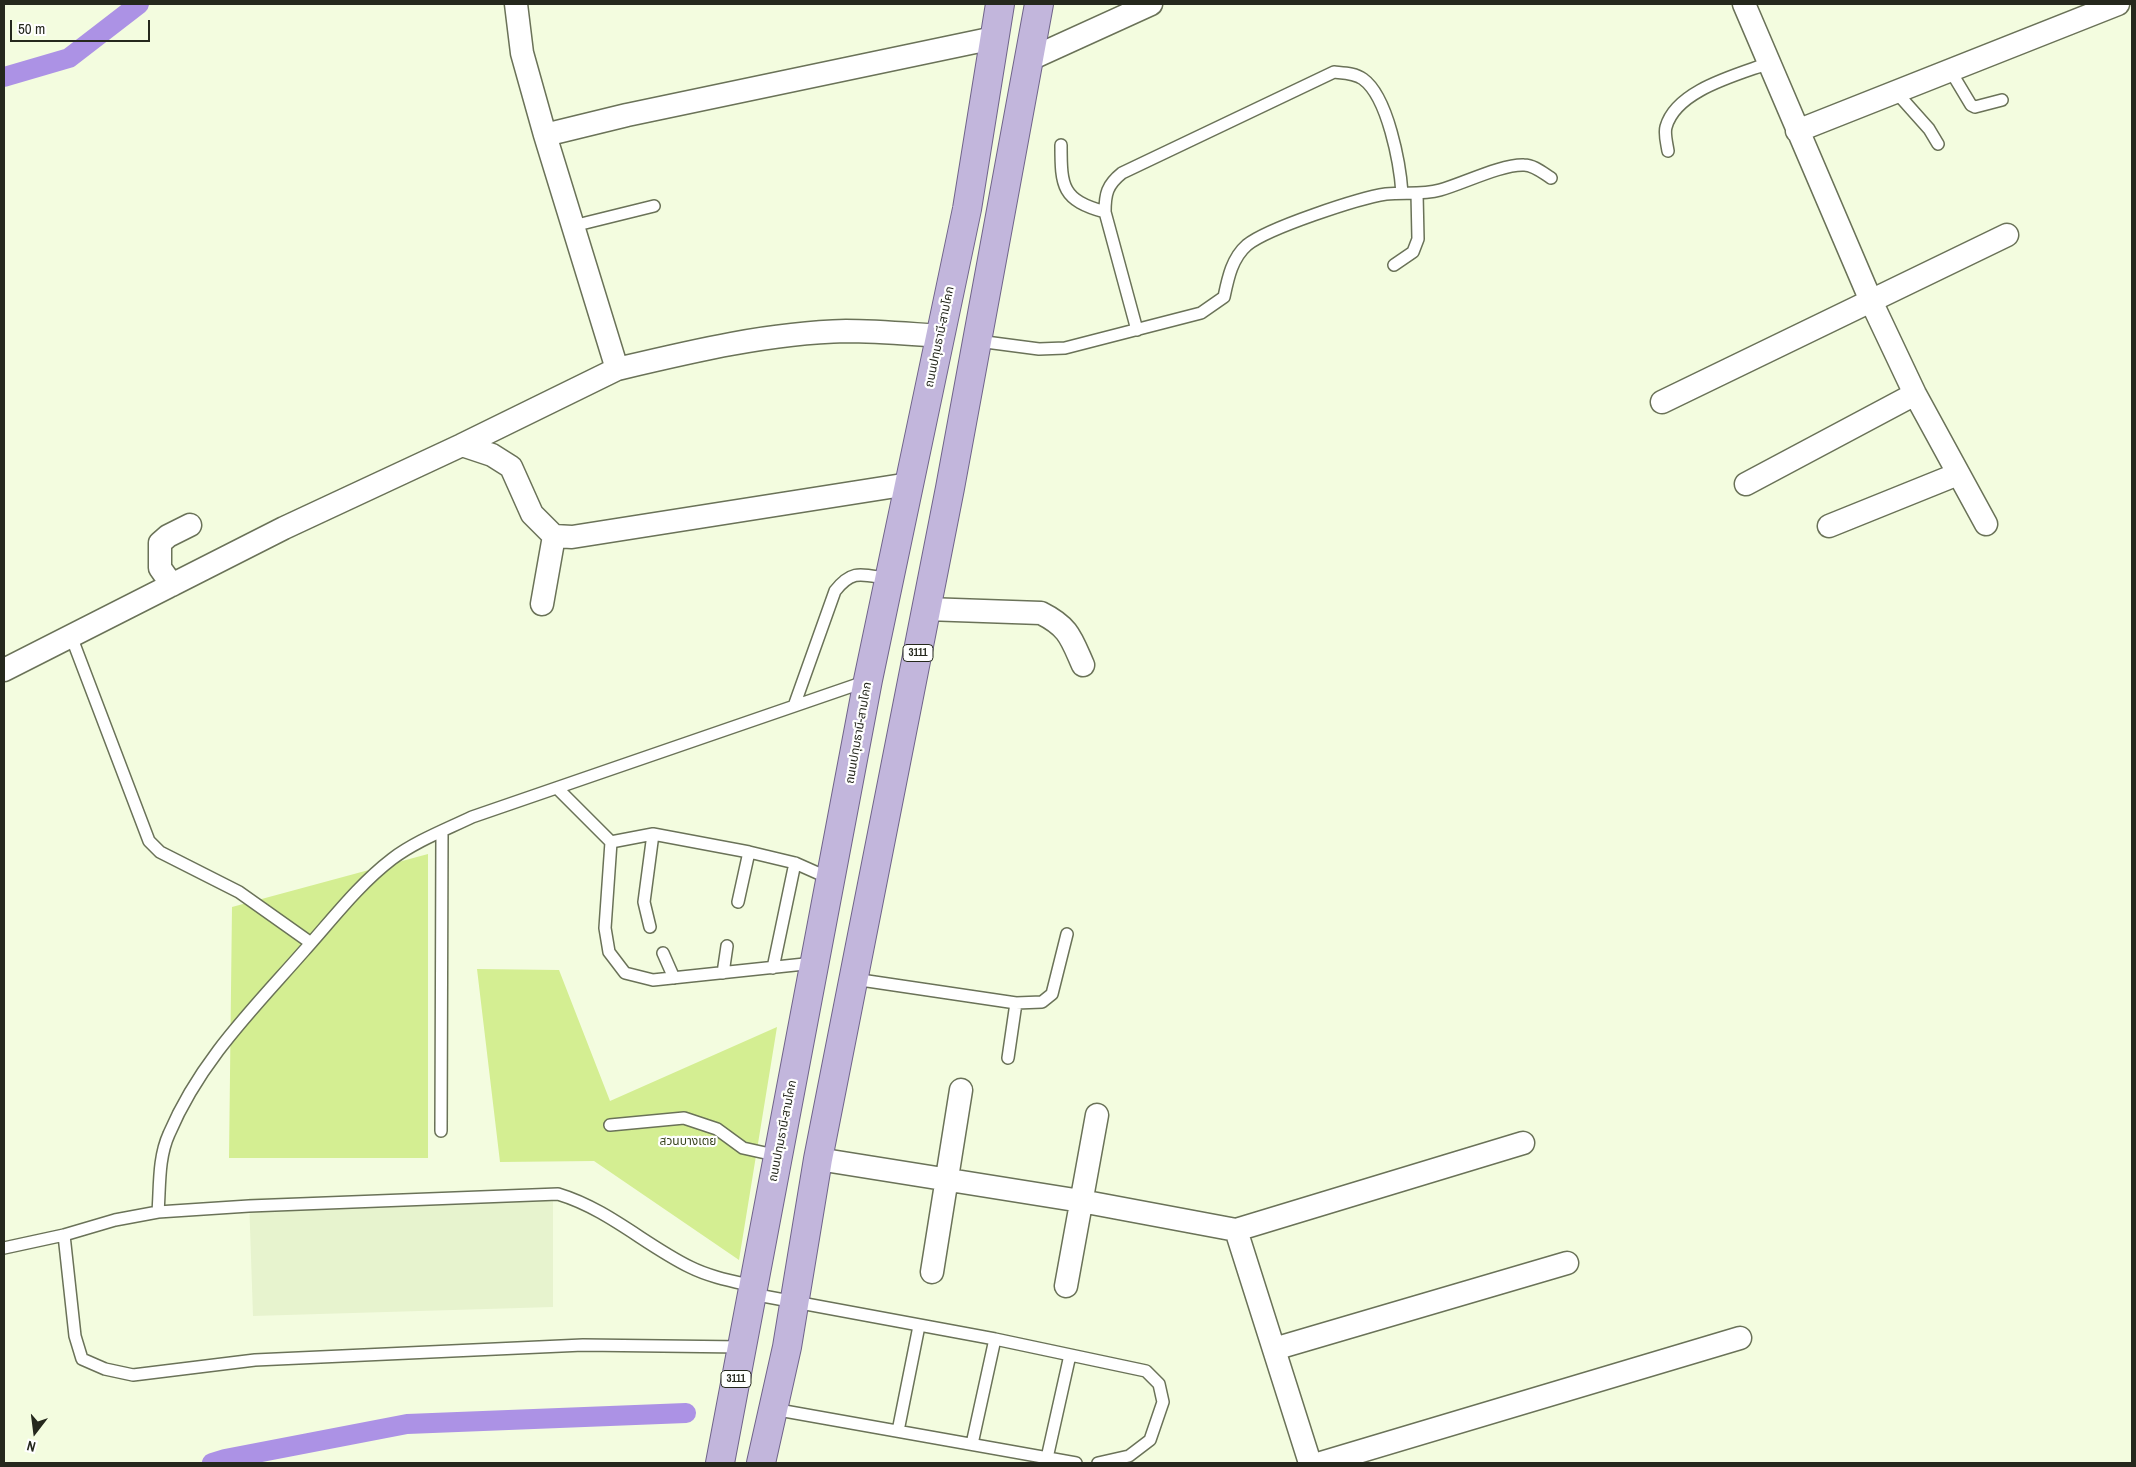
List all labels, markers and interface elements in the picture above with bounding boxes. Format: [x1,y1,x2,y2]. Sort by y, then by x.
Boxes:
scale bar [12,10,152,42]
text: 50 m [18,18,45,39]
street label: ถนนปทุมธานี-สามโคก [922,285,958,389]
road number: 3111 [903,644,933,661]
street label: ถนนปทุมธานี-สามโคก [843,681,875,785]
street label: ถนนปทุมธานี-สามโคก [766,1079,800,1183]
park label: สวนบางเตย [660,1135,716,1149]
road number: 3111 [721,1370,751,1388]
north arrow [10,1407,60,1457]
text: N [25,1437,37,1456]

